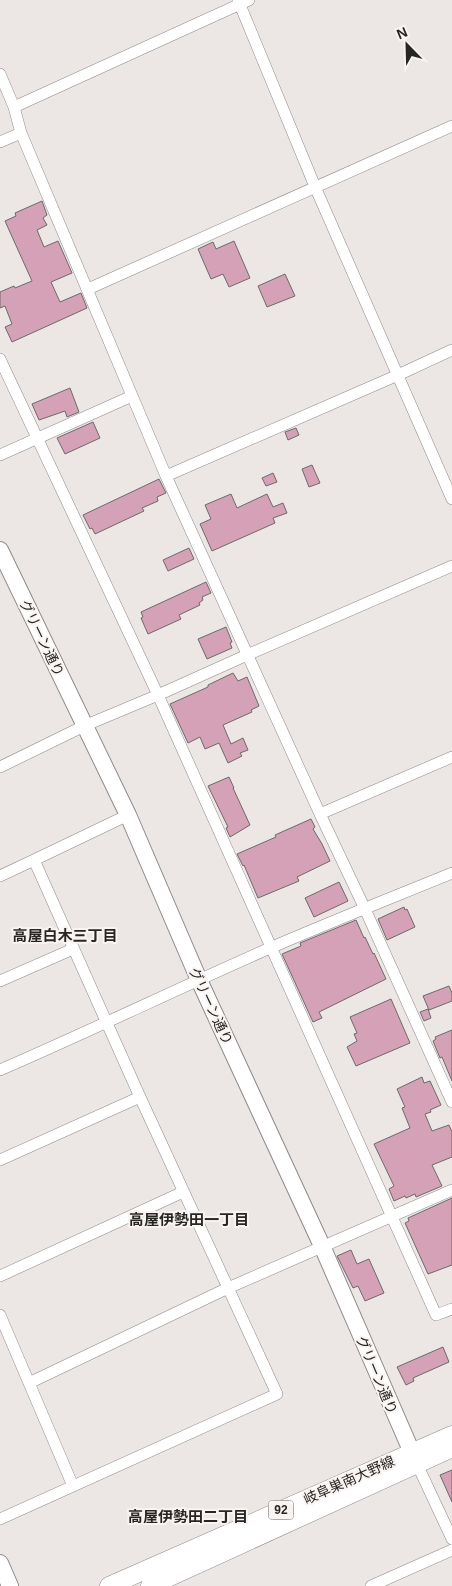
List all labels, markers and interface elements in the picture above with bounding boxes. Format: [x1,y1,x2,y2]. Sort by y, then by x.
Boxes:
north arrow [382,20,432,70]
text: N [394,24,410,42]
street label: グリーン通り [17,597,67,679]
district label: 高屋白木三丁目 [12,927,118,944]
street label: グリーン通り [186,965,236,1047]
district label: 高屋伊勢田一丁目 [129,1211,249,1228]
street label: グリーン通り [353,1334,401,1416]
street label: 岐阜巣南大野線 [301,1453,397,1507]
road number: 92 [268,1500,294,1520]
district label: 高屋伊勢田二丁目 [128,1508,248,1525]

